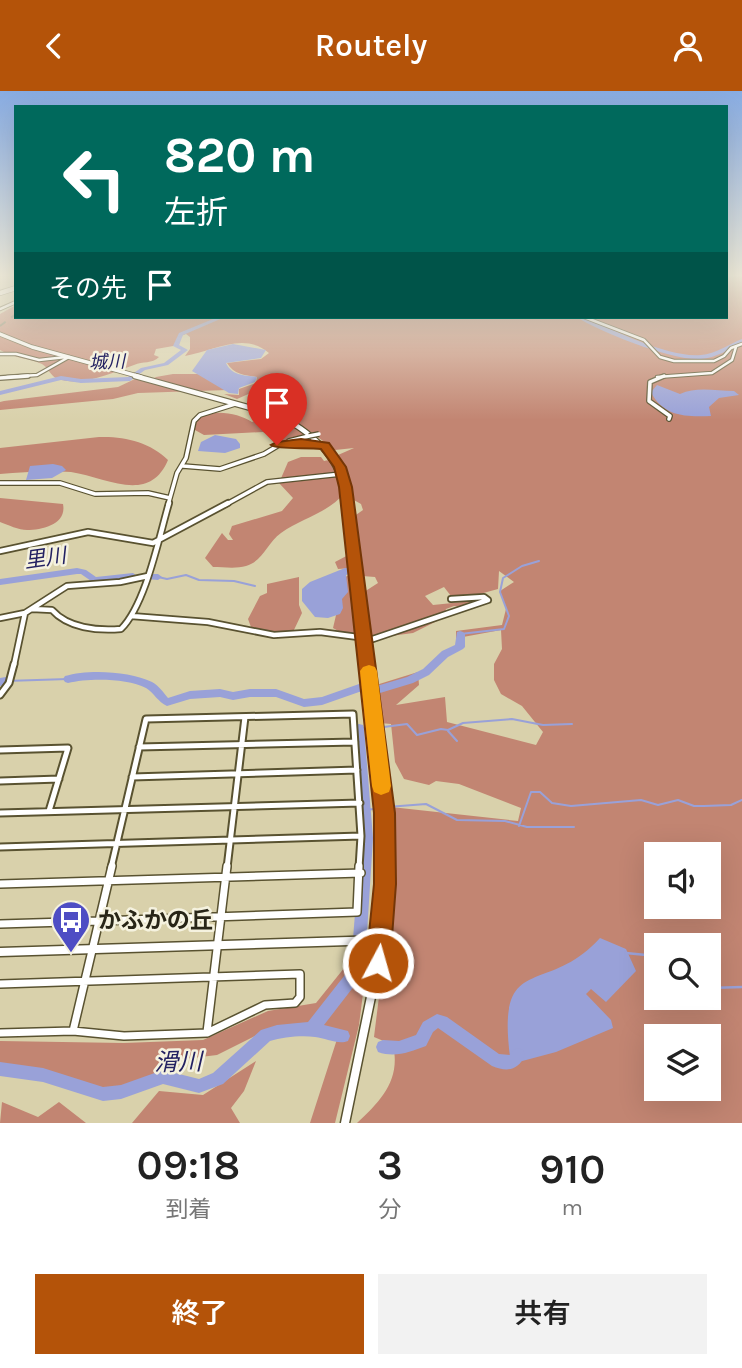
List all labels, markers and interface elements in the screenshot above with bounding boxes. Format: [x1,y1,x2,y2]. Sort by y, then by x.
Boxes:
icon: back [35,27,73,65]
text: Routely [315,27,427,64]
icon: person [669,27,707,65]
text: 820 m [164,127,315,184]
icon: left [49,133,140,224]
text: 左折 [164,194,228,231]
icon: arrive [141,266,179,304]
text: その先 [49,273,127,304]
water label: 城川 [89,350,127,374]
pin [247,373,307,445]
icon: arrive [258,384,296,422]
water label: 里川 [23,543,69,573]
map controls [644,842,721,1101]
button: sound [644,842,721,919]
bus stop icon: かふかの丘 [50,899,92,954]
place label: かふかの丘 [98,907,213,934]
position arrow [341,926,415,1000]
button: search [644,933,721,1010]
button: layers [644,1024,721,1101]
water label: 滑川 [154,1048,205,1076]
text: 09:18 [137,1140,240,1190]
text: 3 [377,1140,403,1190]
text: 910 [539,1144,605,1194]
text: m [562,1194,583,1221]
text: 到着 [165,1196,211,1223]
text: 分 [378,1196,401,1223]
button: 終了 [35,1274,364,1354]
button: 共有 [378,1274,707,1354]

